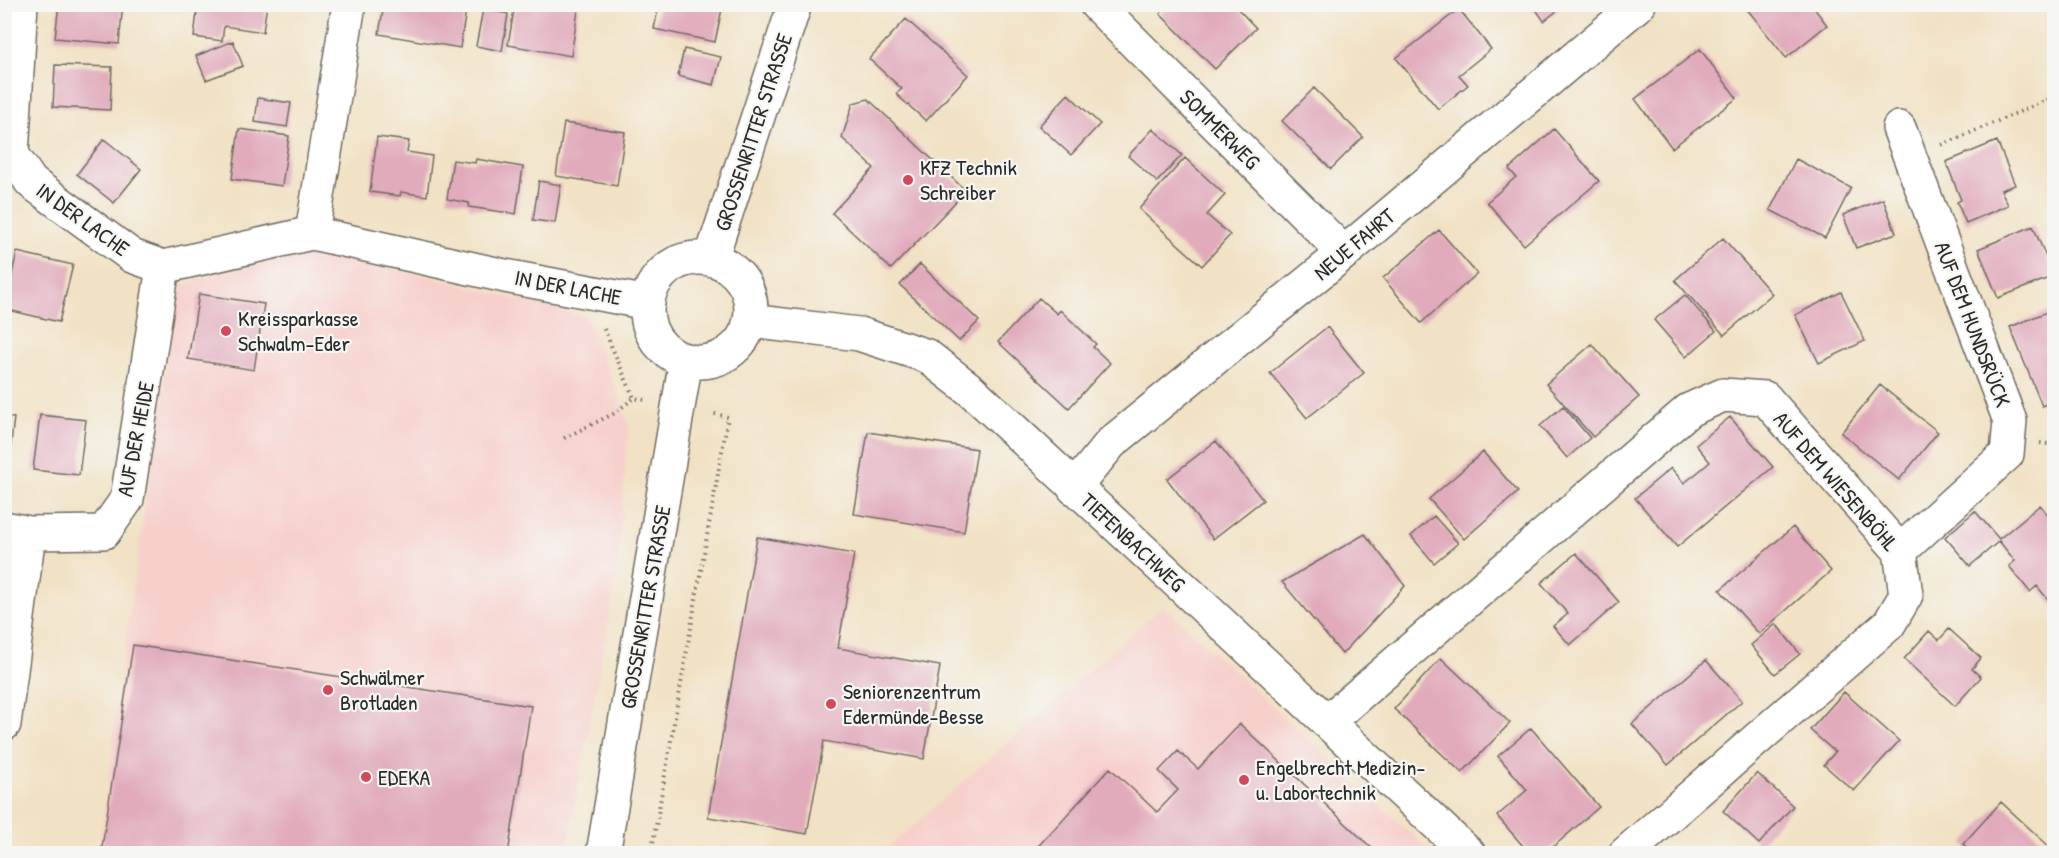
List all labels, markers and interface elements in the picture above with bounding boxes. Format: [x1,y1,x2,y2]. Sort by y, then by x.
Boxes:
street label: GROSSENRITTER STRASSE [707,29,799,235]
street label: SOMMERWEG [1173,82,1267,176]
place label: KFZ Technik Schreiber [920,152,1017,207]
marker: KFZ Technik Schreiber [901,173,915,187]
street label: IN DER LACHE [30,175,136,263]
street label: NEUE FAHRT [1307,201,1402,287]
street label: AUF DEM HUNDSRÜCK [1928,237,2018,411]
street label: IN DER LACHE [512,262,624,312]
place label: Kreissparkasse Schwalm-Eder [238,303,359,358]
marker: Kreissparkasse Schwalm-Eder [219,324,233,338]
street label: AUF DER HEIDE [109,379,161,499]
street label: AUF DEM WIESENBÖHL [1767,405,1905,557]
street label: TIEFENBACHWEG [1074,486,1192,599]
street label: GROSSENRITTER STRASSE [612,503,678,711]
place label: Schwälmer Brotladen [340,662,425,717]
place label: Seniorenzentrum Edermünde-Besse [843,676,984,731]
marker: Schwälmer Brotladen [321,683,335,697]
marker: Seniorenzentrum Edermünde-Besse [824,697,838,711]
place label: Engelbrecht Medizin- u. Labortechnik [1256,752,1425,807]
place label: EDEKA [378,762,430,792]
marker: EDEKA [359,770,373,784]
marker: Engelbrecht Medizin- u. Labortechnik [1237,773,1251,787]

